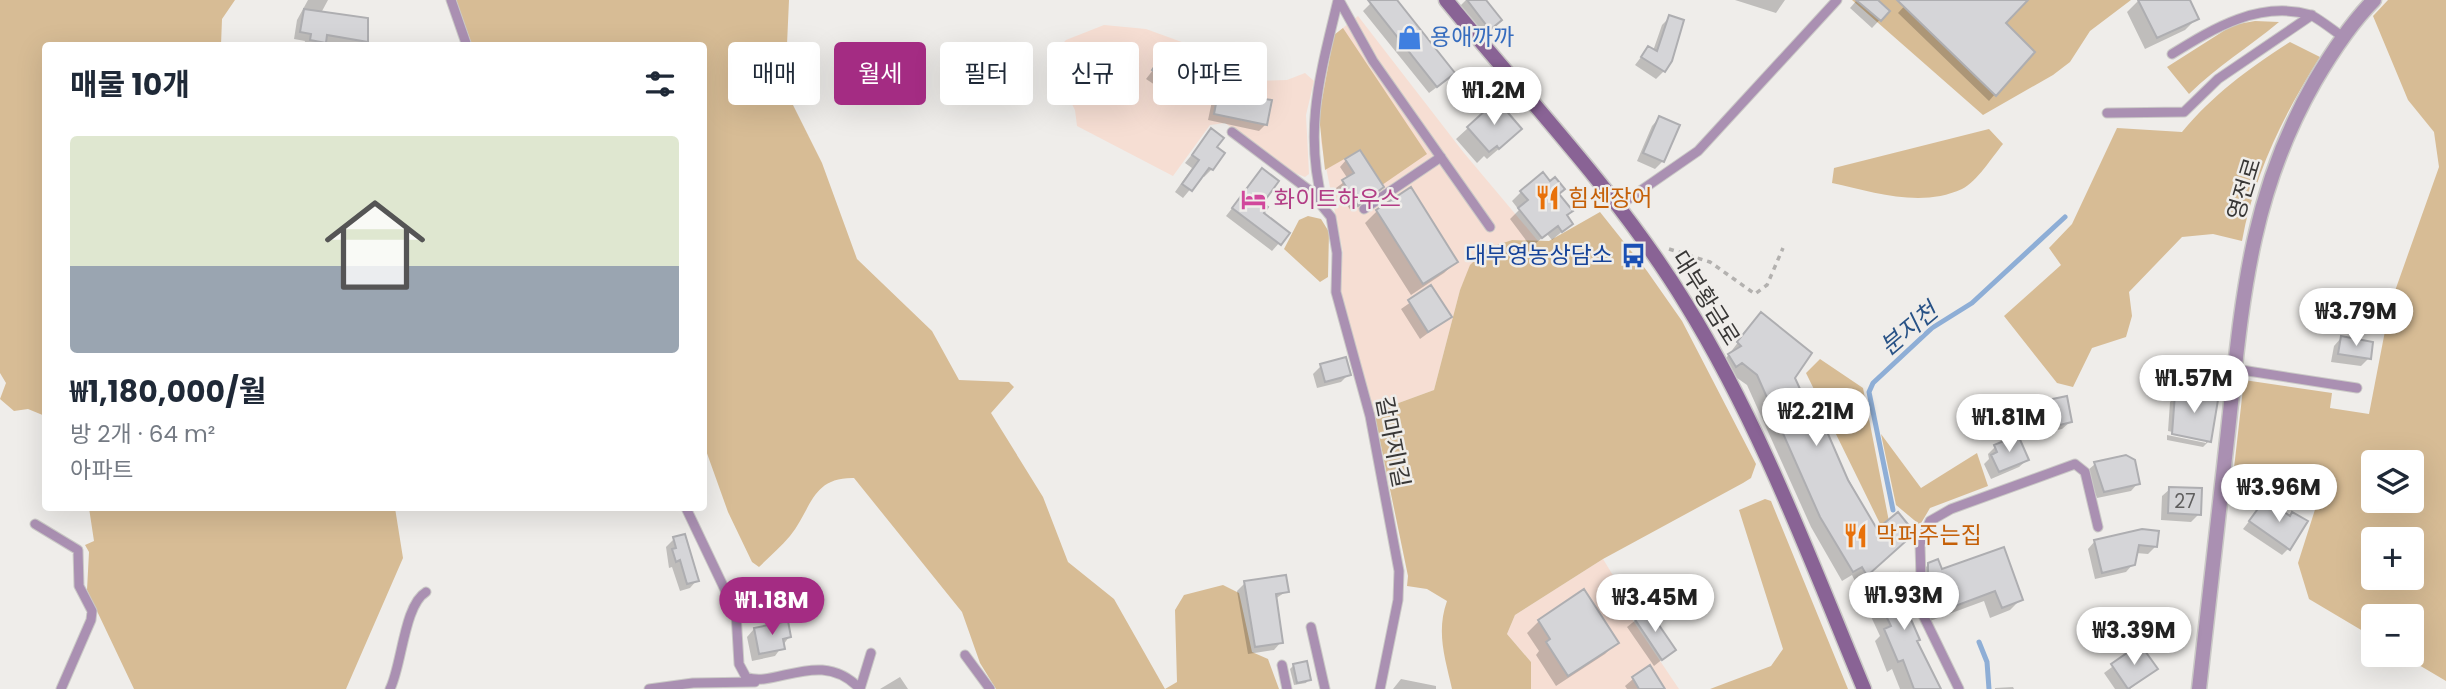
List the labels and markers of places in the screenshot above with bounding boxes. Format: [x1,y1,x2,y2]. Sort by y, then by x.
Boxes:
place label: 용애까까 [1430,21,1515,53]
shop icon: 용애까까 [1396,23,1424,51]
pin: ₩1.2M [1445,68,1543,127]
place label: 힘센장어 [1568,182,1653,214]
place label: 화이트하우스 [1274,183,1401,215]
restaurant icon: 힘센장어 [1534,184,1562,212]
hotel icon: 화이트하우스 [1240,185,1268,213]
place label: 대부영농상담소 [1465,239,1613,271]
bus stop icon: 대부영농상담소 [1619,241,1647,269]
pin: ₩3.79M [2299,288,2413,348]
pin: ₩1.57M [2137,356,2251,415]
pin: ₩2.21M [1759,388,1873,448]
pin: ₩1.81M [1952,394,2066,454]
pin: ₩3.96M [2222,464,2336,524]
place label: 막퍼주는집 [1876,519,1982,551]
restaurant icon: 막퍼주는집 [1842,521,1870,549]
pin: ₩1.93M [1847,572,1961,632]
pin: ₩3.45M [1598,574,1712,634]
pin: ₩1.18M [715,578,829,637]
pin: ₩3.39M [2077,608,2191,667]

